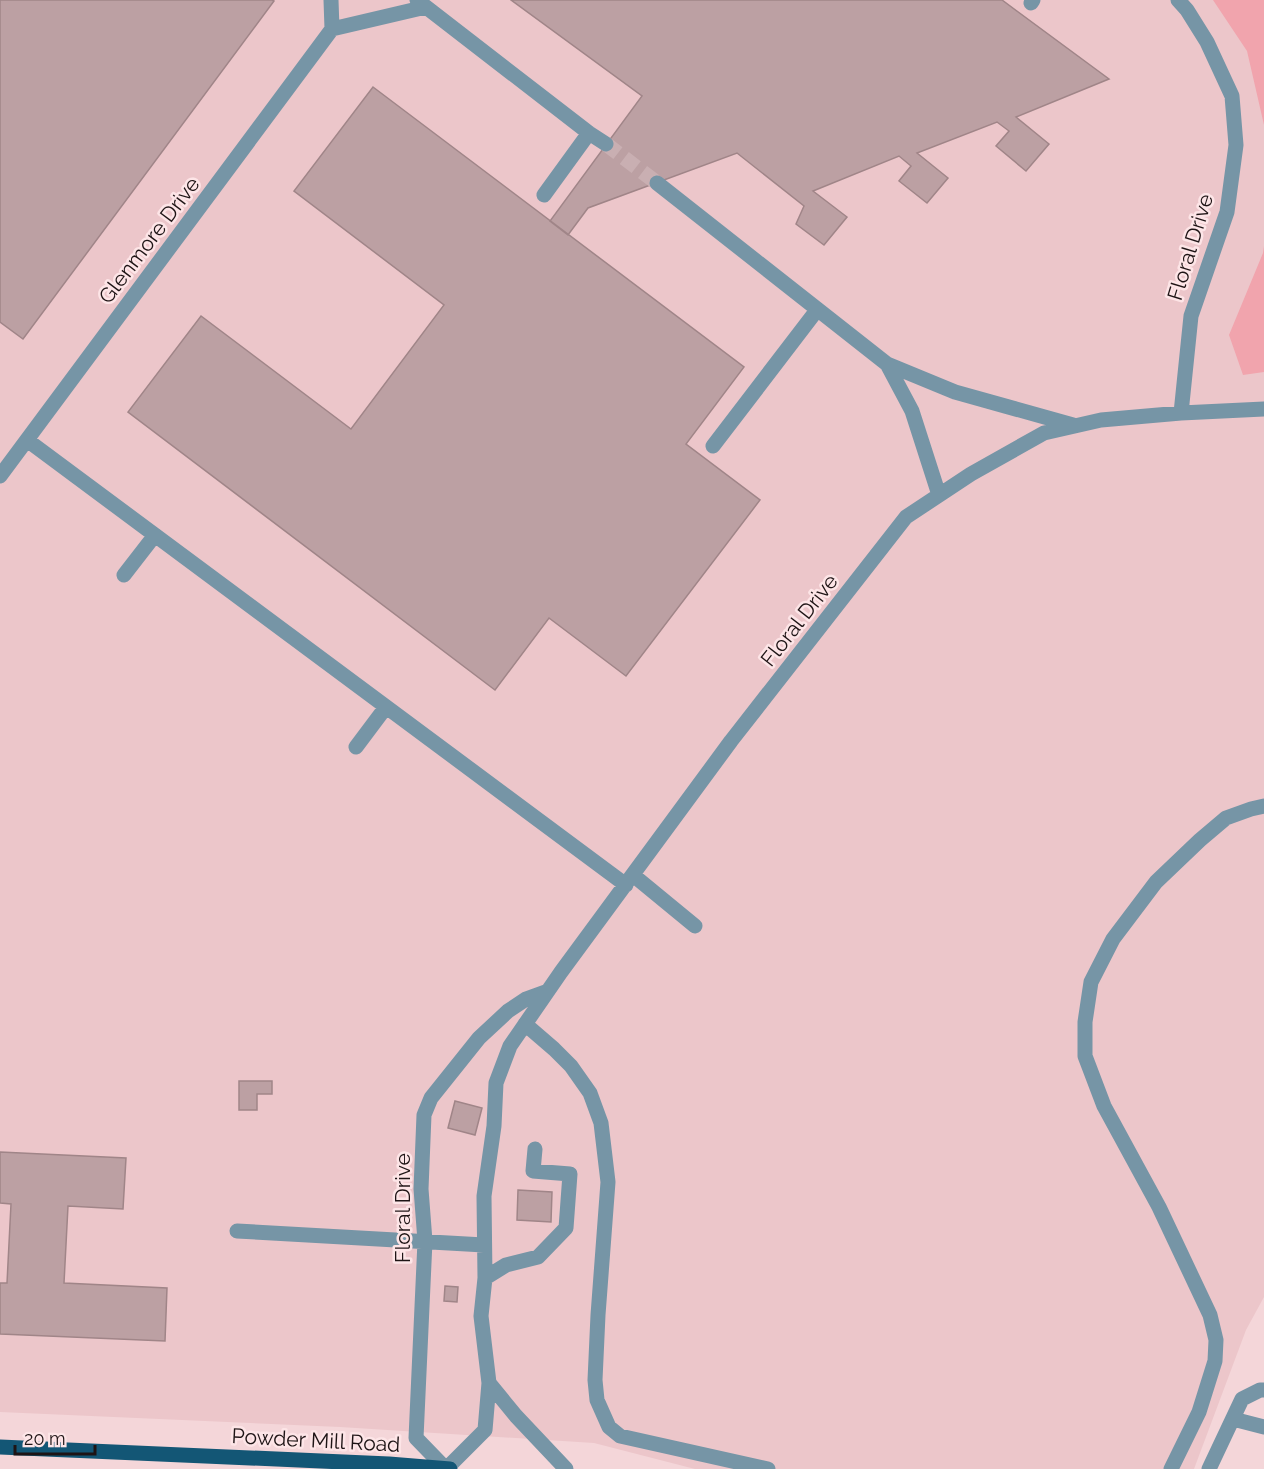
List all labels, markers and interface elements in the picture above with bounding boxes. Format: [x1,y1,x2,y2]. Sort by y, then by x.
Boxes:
street label: Glenmore Drive [93,172,205,308]
street label: Floral Drive [1162,191,1218,303]
street label: Floral Drive [755,569,843,671]
street label: Floral Drive [390,1153,415,1263]
scale bar [15,1418,94,1456]
street label: Powder Mill Road [231,1423,401,1457]
text: 20 m [24,1428,66,1449]

